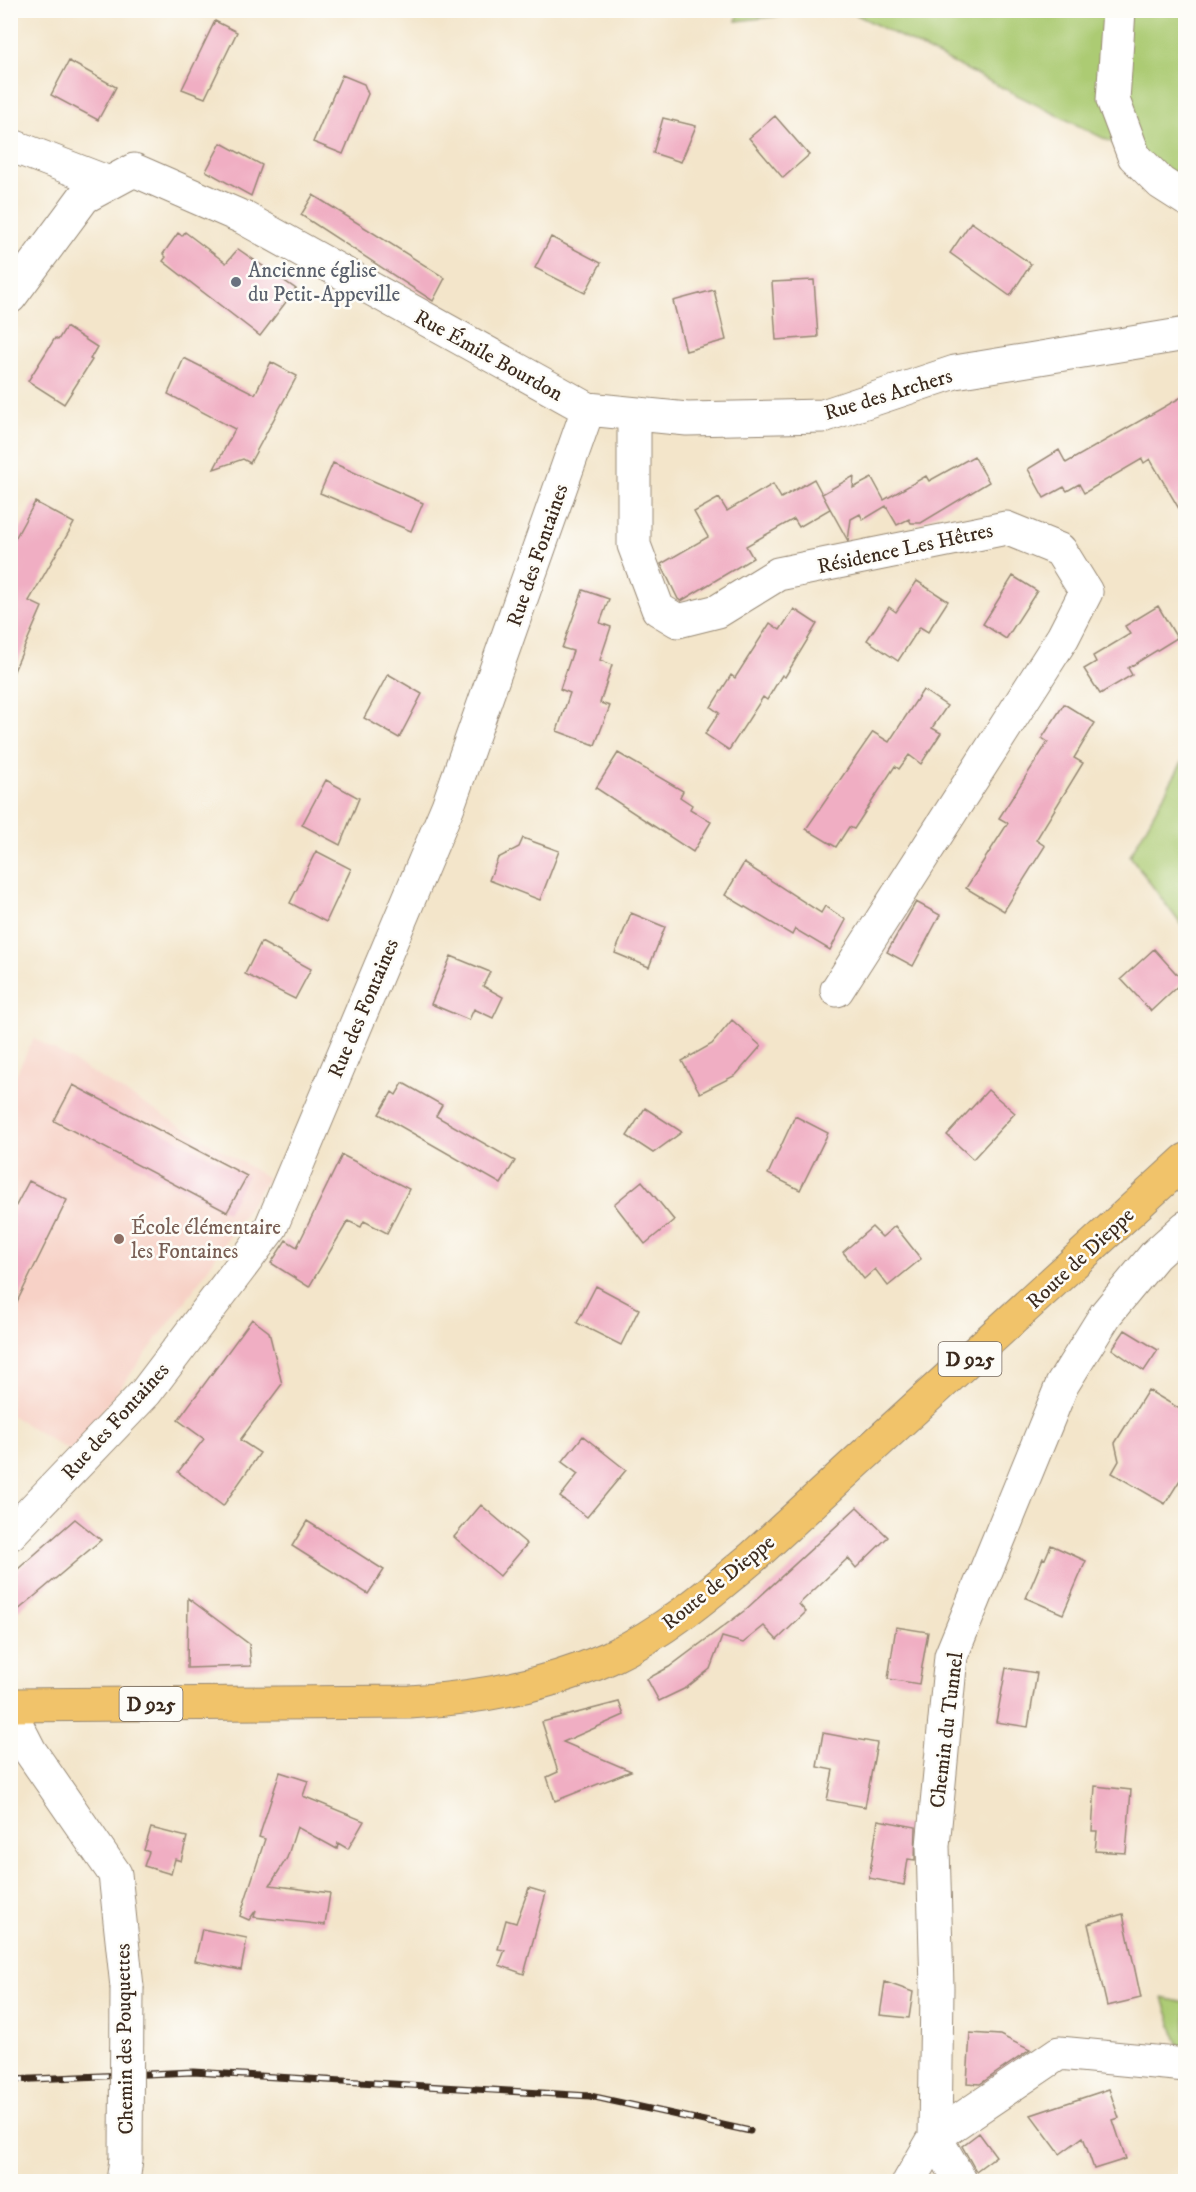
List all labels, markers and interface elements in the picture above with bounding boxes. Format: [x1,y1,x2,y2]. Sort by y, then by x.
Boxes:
place label: Ancienne église du Petit-Appeville [248,258,400,308]
marker: Ancienne église du Petit-Appeville [229,275,243,289]
street label: Rue Émile Bourdon [410,303,568,407]
street label: Rue des Archers [821,363,956,427]
street label: Rue des Fontaines [501,481,574,630]
street label: Résidence Les Hêtres [815,518,995,580]
street label: Rue des Fontaines [323,935,405,1082]
street label: Route de Dieppe [1022,1202,1140,1315]
place label: École élémentaire les Fontaines [131,1214,281,1265]
marker: École élémentaire les Fontaines [112,1232,126,1246]
road number: D 925 [938,1342,1002,1376]
street label: Rue des Fontaines [56,1358,175,1486]
street label: Route de Dieppe [657,1529,780,1636]
street label: Chemin du Tunnel [925,1650,970,1810]
road number: D 925 [120,1687,182,1721]
street label: Chemin des Pouquettes [110,1943,140,2135]

